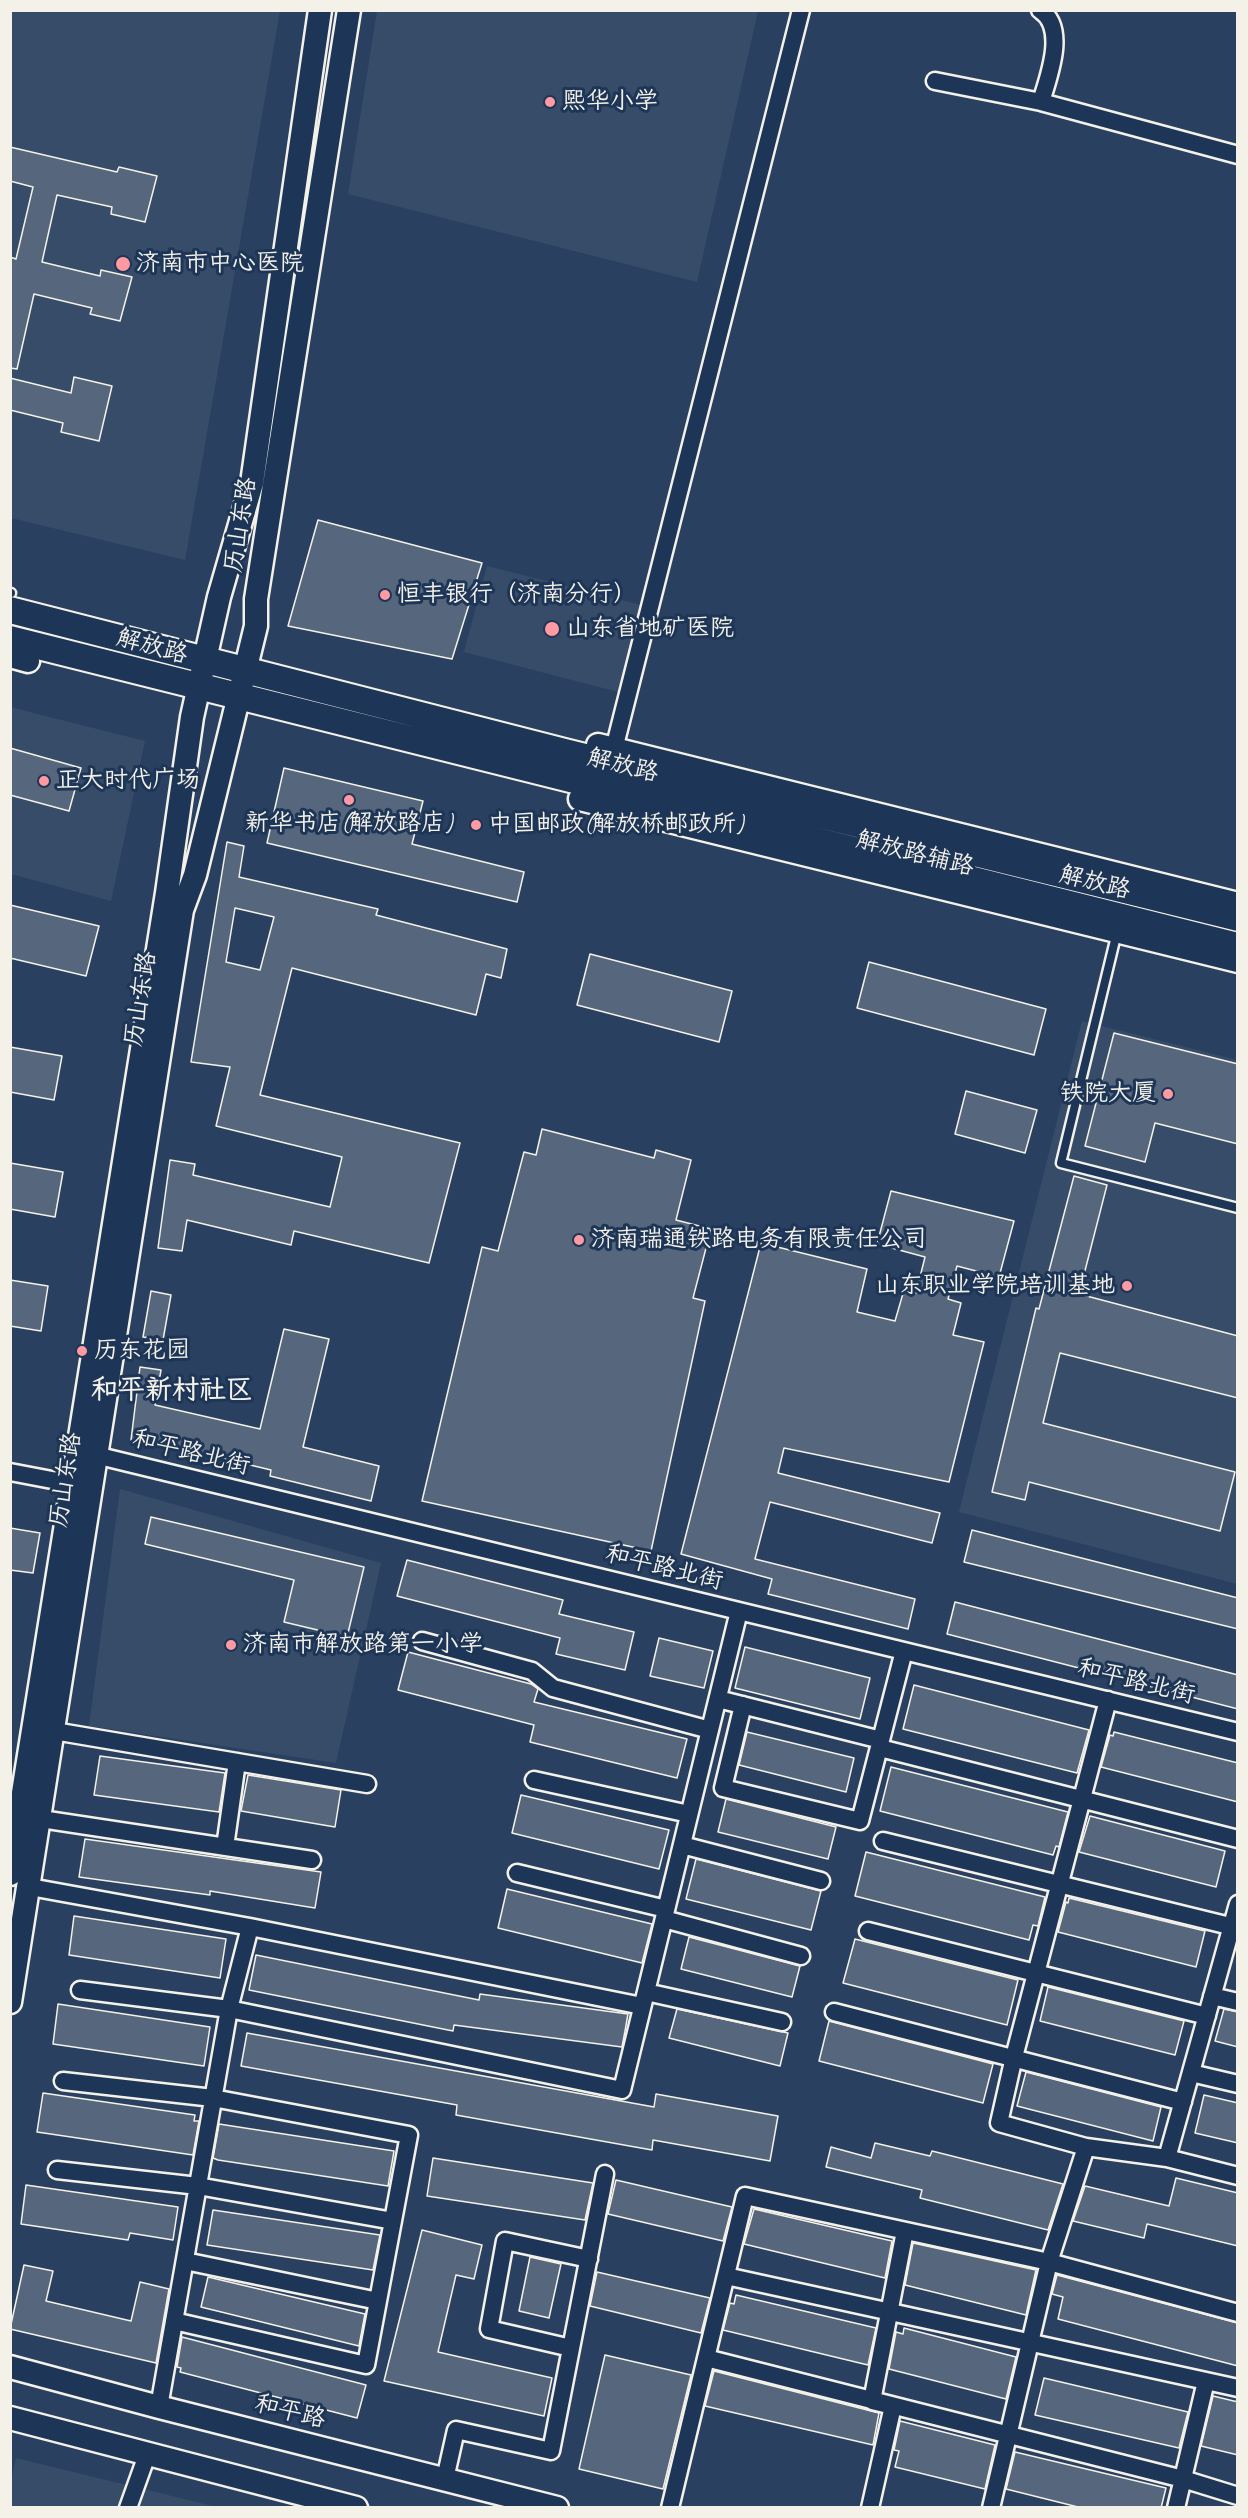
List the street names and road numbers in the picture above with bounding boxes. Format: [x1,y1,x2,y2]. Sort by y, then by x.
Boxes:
street label: 历山东路 [219,475,263,575]
street label: 解放路 [113,624,191,670]
street label: 解放路 [585,743,661,789]
street label: 解放路辅路 [853,826,977,882]
street label: 解放路 [1057,860,1133,906]
street label: 历山东路 [119,949,163,1049]
street label: 和平路北街 [129,1425,253,1481]
street label: 历山东路 [44,1430,88,1530]
street label: 和平路北街 [602,1540,726,1596]
street label: 和平路北街 [1074,1654,1198,1710]
street label: 和平路 [252,2389,328,2435]

